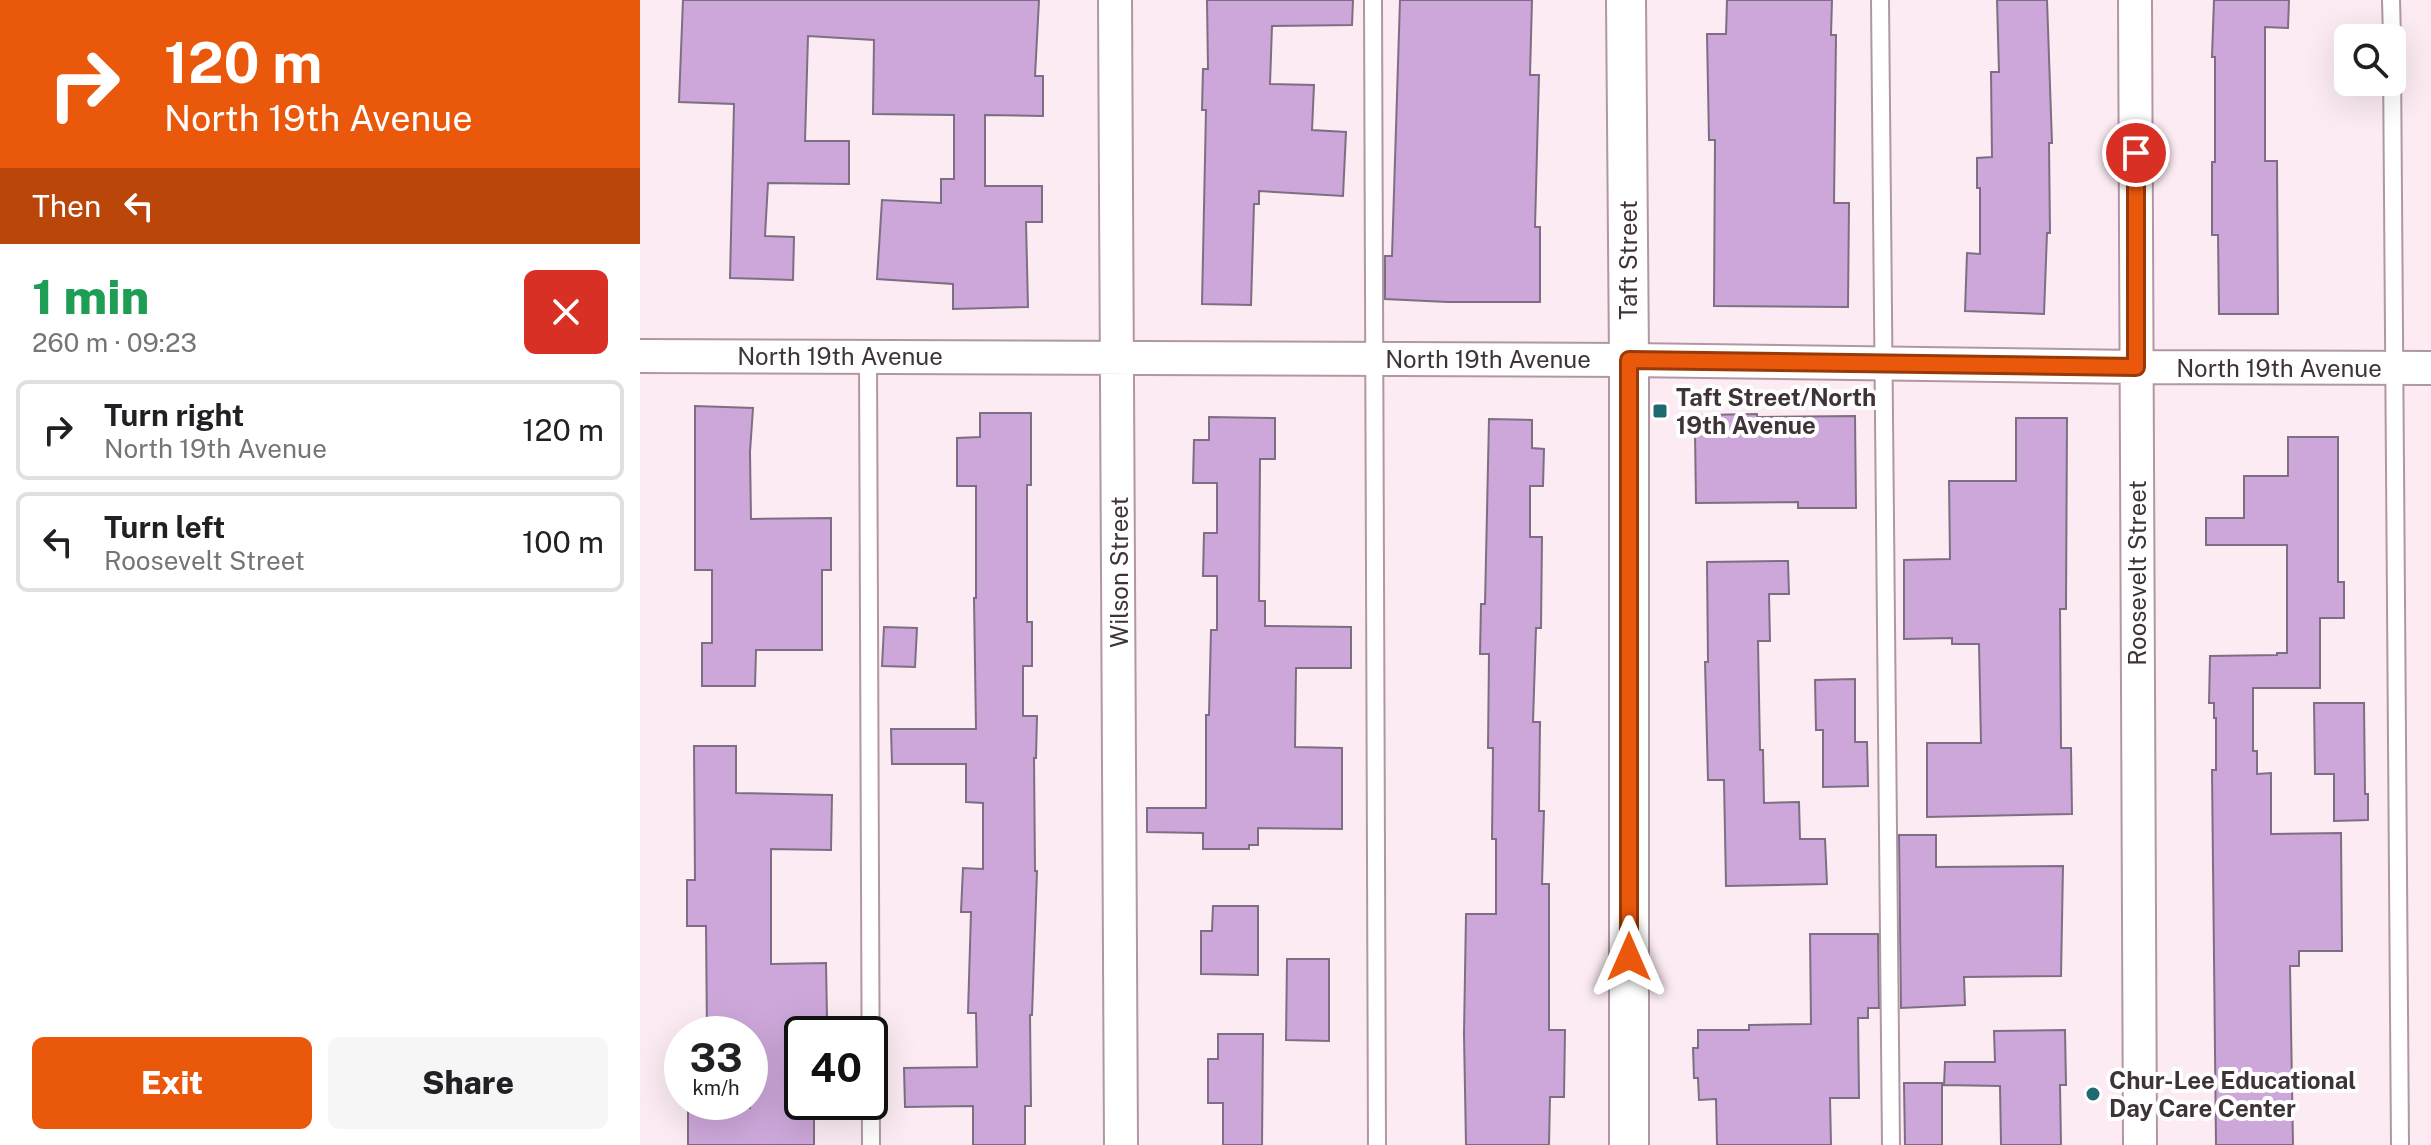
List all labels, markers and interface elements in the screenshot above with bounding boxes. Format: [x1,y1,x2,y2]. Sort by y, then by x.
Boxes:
map controls [2334,24,2406,96]
button: search [2334,24,2406,96]
text: 120 m [164,30,322,96]
icon: right [32,32,136,136]
text: North 19th Avenue [164,97,473,139]
pin [2102,119,2170,187]
icon: arrive [2114,131,2158,175]
icon: left [117,184,161,228]
text: Then [32,188,101,224]
street label: Taft Street [1614,200,1642,320]
text: 1 min [32,268,149,325]
button: close [524,270,608,354]
text: 260 m · 09:23 [32,327,197,358]
street label: North 19th Avenue [737,342,943,370]
street label: North 19th Avenue [1385,345,1591,373]
street label: North 19th Avenue [2176,354,2382,382]
place label: Taft Street/North 19th Avenue [1676,383,1876,439]
text: Turn right [104,397,244,433]
marker: Taft Street/North 19th Avenue [1651,402,1669,420]
icon: right [36,408,80,452]
text: 120 m [522,412,604,448]
text: North 19th Avenue [104,433,327,464]
street label: Roosevelt Street [2123,480,2151,666]
street label: Wilson Street [1105,496,1133,648]
text: Turn left [104,509,225,545]
icon: left [36,520,80,564]
text: 100 m [522,524,604,560]
text: Roosevelt Street [104,545,305,576]
position arrow [1587,915,1671,999]
speed limit sign: 40 [784,1016,888,1120]
text: 33 [689,1034,743,1081]
button: Exit [32,1037,312,1129]
button: Share [328,1037,608,1129]
place label: Chur-Lee Educational Day Care Center [2109,1066,2356,1122]
text: km/h [692,1076,740,1100]
marker: Chur-Lee Educational Day Care Center [2084,1085,2102,1103]

